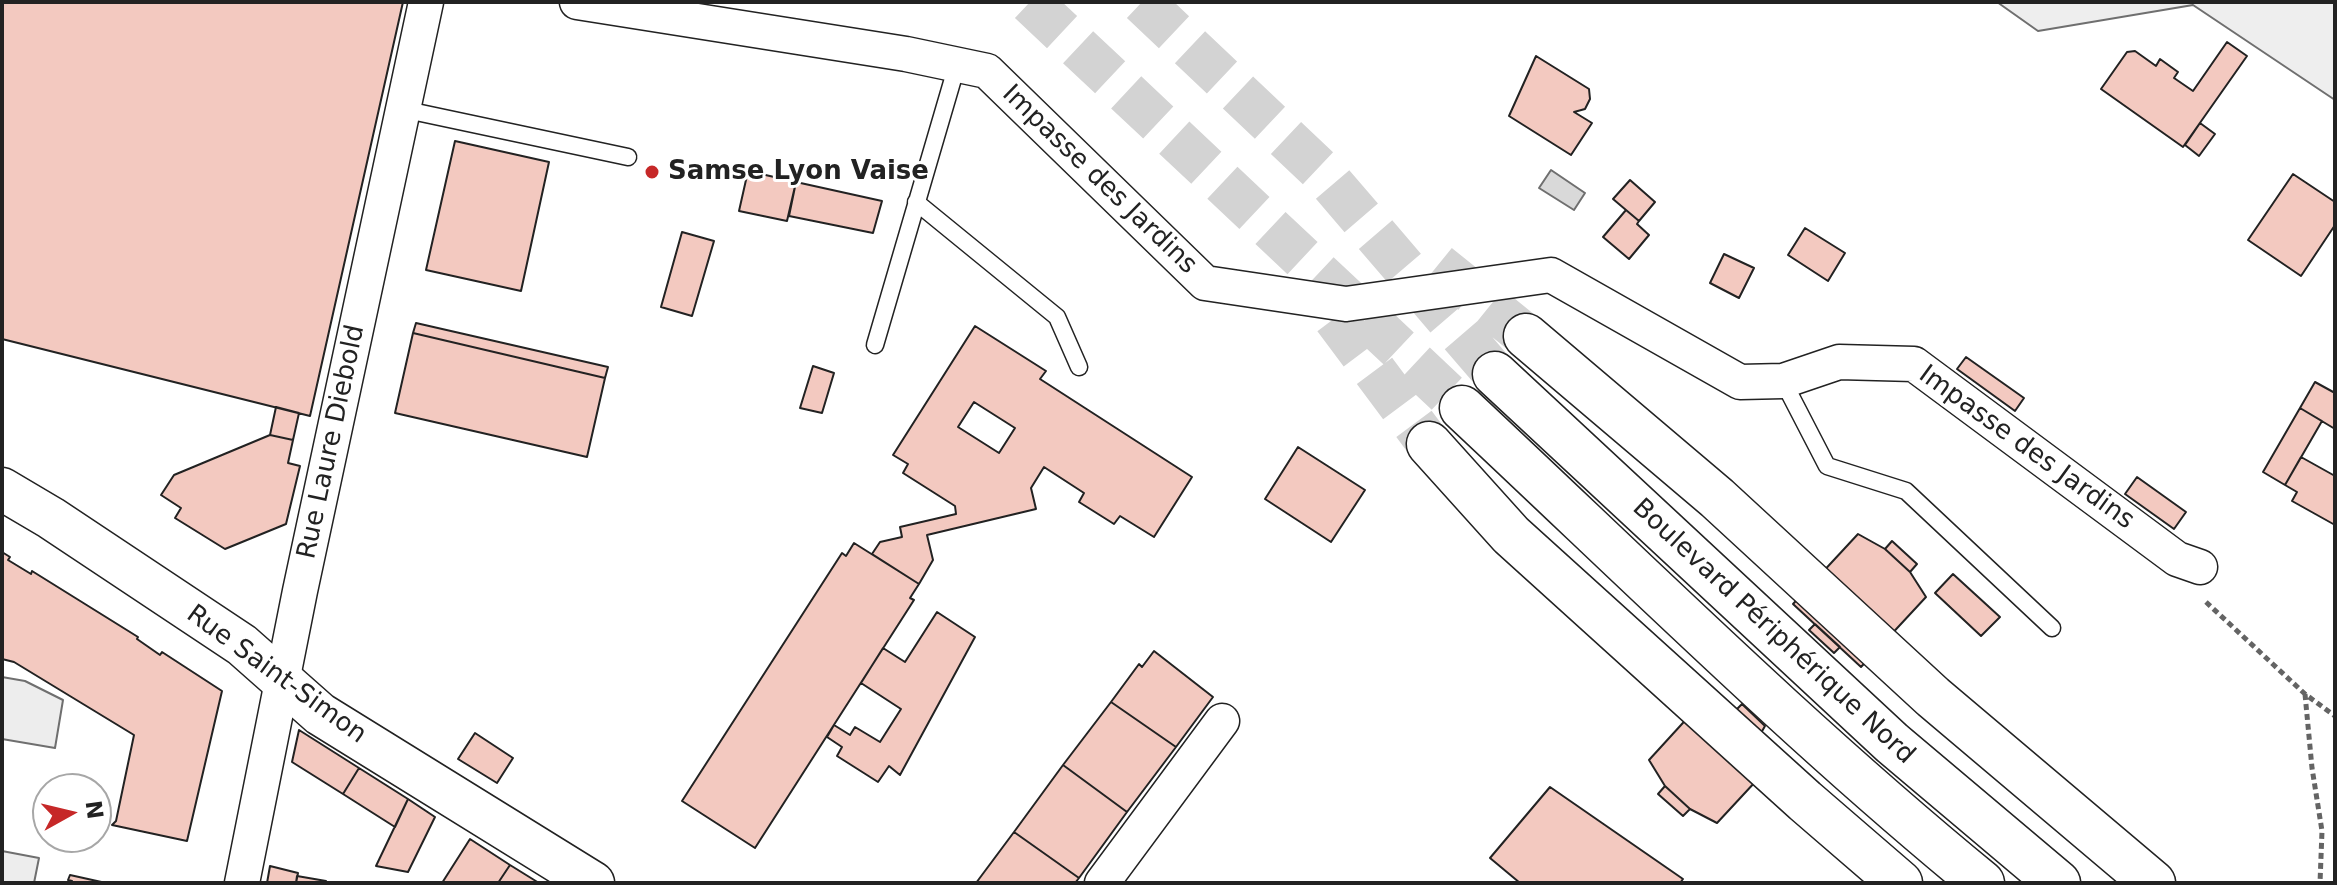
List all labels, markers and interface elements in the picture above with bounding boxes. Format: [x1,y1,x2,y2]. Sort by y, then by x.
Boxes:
street label: Impasse des Jardins [995,79,1203,281]
place label: Samse Lyon Vaise [668,156,929,188]
marker: Samse Lyon Vaise [643,163,661,181]
street label: Rue Laure Diebold [292,322,372,562]
street label: Impasse des Jardins [1912,359,2140,537]
street label: Boulevard Périphérique Nord [1625,493,1921,771]
street label: Rue Saint-Simon [180,599,372,751]
north arrow [32,773,112,853]
text: N [81,799,108,821]

